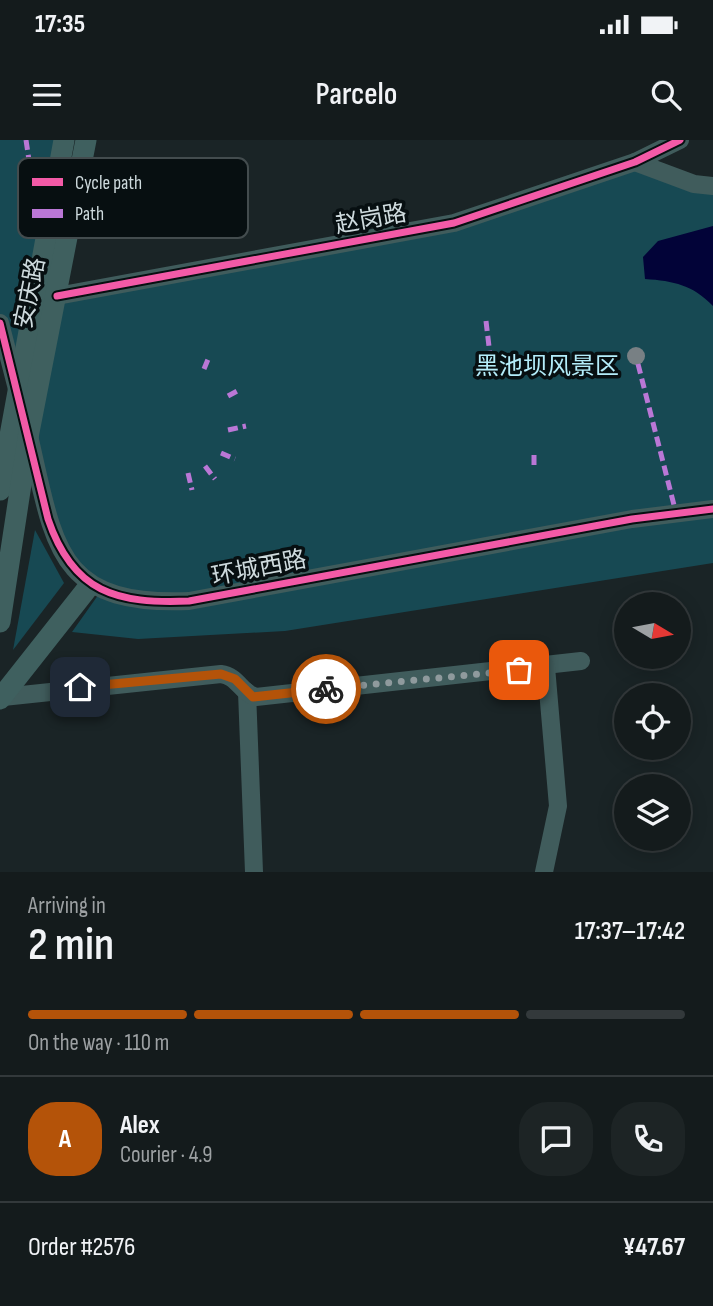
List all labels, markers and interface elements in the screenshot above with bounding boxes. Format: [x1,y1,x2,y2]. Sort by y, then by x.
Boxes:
text: 17:35 [35,9,85,40]
text: Parcelo [315,75,398,114]
icon: menu [28,76,66,114]
icon: search [647,76,685,114]
legend [18,158,248,238]
text: Cycle path [75,172,142,195]
street label: 赵岗路 [333,198,409,240]
text: Path [75,203,104,226]
street label: 安庆路 [9,255,51,331]
park label: 黑池坝风景区 [475,352,619,381]
street label: 环城西路 [209,545,309,591]
north arrow [614,592,691,668]
map controls [614,592,691,851]
pin [489,640,549,700]
icon: bag [500,651,538,689]
courier [291,654,361,724]
pin [50,657,110,717]
icon: home [61,668,99,706]
icon: bike [307,670,345,708]
button: locate [614,683,691,760]
button: layers [614,774,691,851]
text: Arriving in [28,892,106,920]
text: 17:37–17:42 [575,916,685,947]
text: 2 min [28,918,114,973]
text: On the way · 110 m [28,1029,169,1057]
button: chat [519,1102,593,1176]
button: phone [611,1102,685,1176]
text: Alex [120,1110,160,1141]
text: A [59,1124,71,1155]
text: Courier · 4.9 [120,1141,212,1169]
text: Order #2576 [28,1232,135,1263]
text: ¥47.67 [622,1232,685,1263]

